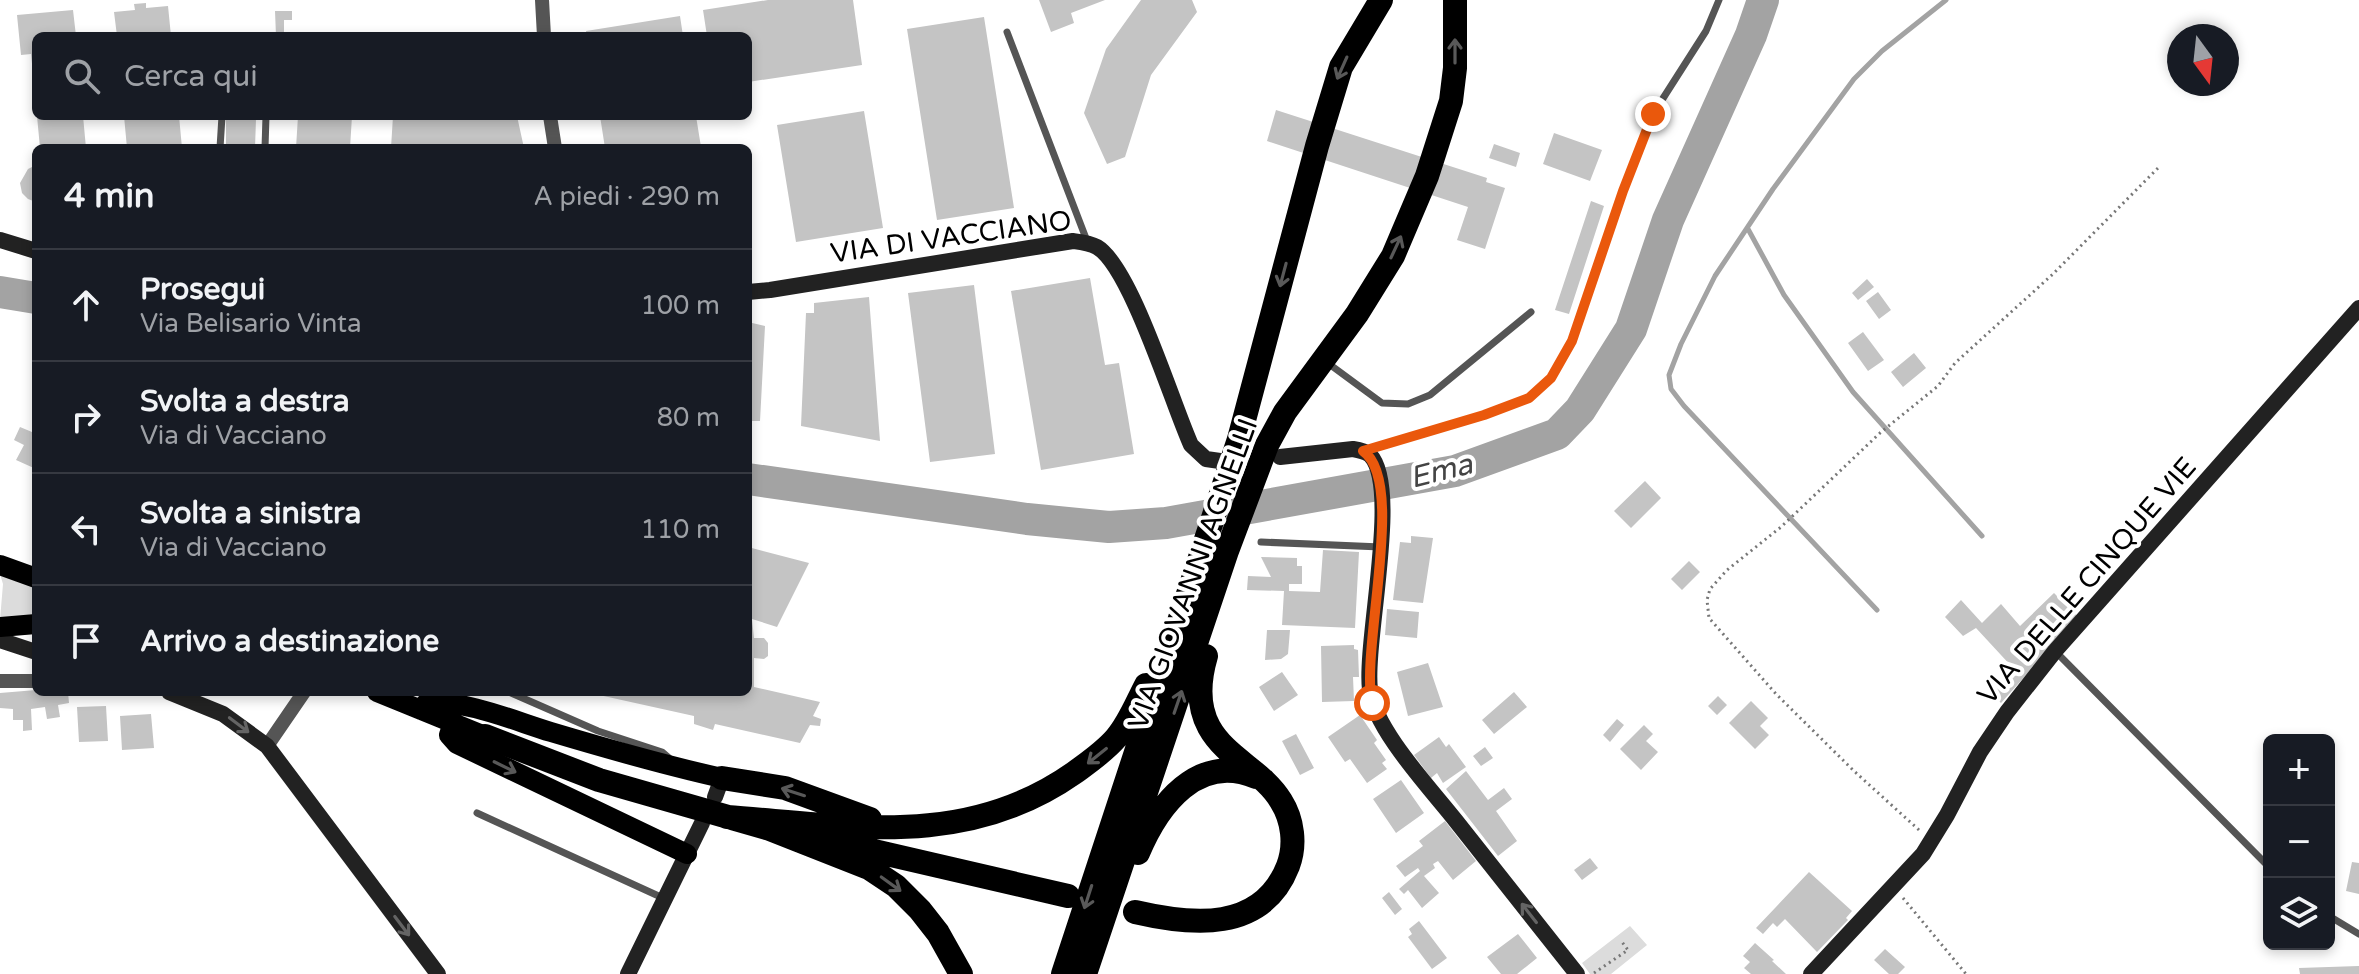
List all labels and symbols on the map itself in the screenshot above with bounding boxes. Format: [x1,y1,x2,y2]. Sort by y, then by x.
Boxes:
north arrow [2167,24,2239,96]
one-way arrow [1447,38,1463,65]
one-way arrow [1334,55,1349,79]
route end [1635,96,1671,132]
street label: VIA DI VACCIANO [828,203,1074,271]
one-way arrow [1389,236,1404,260]
one-way arrow [1275,262,1290,288]
street label: VIA GIOVANNI AGNELLI [1121,414,1265,734]
water label: Ema [1406,445,1477,497]
street label: VIA DELLE CINQUE VIE [1970,451,2204,711]
route start [1354,685,1390,721]
one-way arrow [1171,689,1186,714]
one-way arrow [228,717,249,734]
one-way arrow [1087,747,1107,765]
one-way arrow [493,760,517,775]
one-way arrow [781,783,806,798]
one-way arrow [880,875,901,892]
one-way arrow [1080,884,1095,909]
one-way arrow [1520,903,1537,924]
one-way arrow [394,915,411,936]

